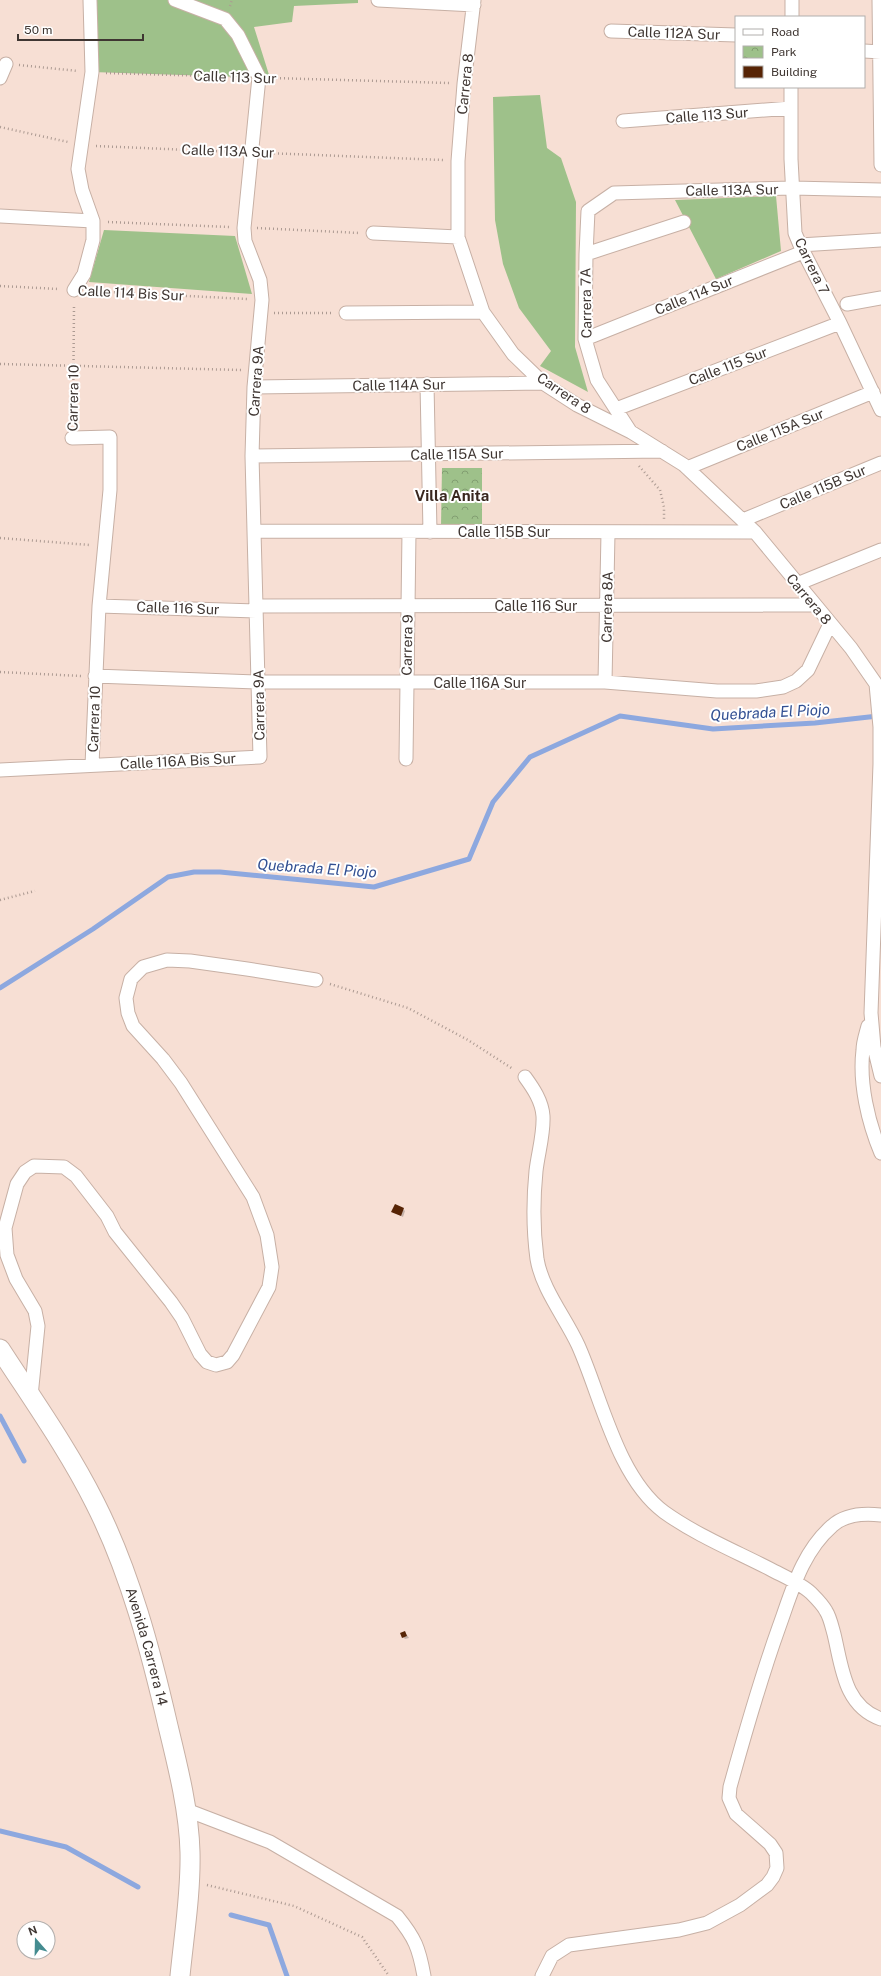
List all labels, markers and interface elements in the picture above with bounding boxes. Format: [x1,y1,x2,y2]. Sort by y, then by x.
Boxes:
scale bar [18,16,143,42]
legend [735,16,865,88]
text: 50 m [24,23,52,37]
street label: Calle 112A Sur [627,23,721,43]
text: Road [771,25,799,39]
text: Park [771,45,797,59]
street label: Carrera 8 [454,53,476,115]
text: Building [771,65,817,79]
street label: Calle 113 Sur [193,68,277,86]
street label: Calle 113 Sur [665,104,749,126]
street label: Calle 113A Sur [181,141,275,161]
street label: Calle 113A Sur [685,181,779,199]
street label: Carrera 7 [791,235,833,297]
street label: Carrera 7A [577,267,595,339]
street label: Calle 114 Sur [652,272,736,318]
street label: Calle 114 Bis Sur [77,282,185,304]
street label: Calle 115 Sur [686,344,770,388]
street label: Carrera 9A [246,345,266,417]
street label: Carrera 10 [64,365,82,431]
street label: Carrera 8 [534,369,594,417]
street label: Calle 114A Sur [352,376,446,394]
street label: Calle 115A Sur [734,405,826,455]
street label: Calle 115A Sur [410,445,504,463]
street label: Calle 115B Sur [777,462,869,512]
district label: Villa Anita [415,487,489,504]
street label: Calle 115B Sur [458,524,550,540]
street label: Carrera 8 [783,570,835,628]
street label: Carrera 8A [598,571,616,643]
street label: Calle 116 Sur [494,598,578,614]
street label: Calle 116 Sur [136,599,220,617]
street label: Carrera 9 [398,614,416,676]
street label: Carrera 9A [250,669,268,741]
street label: Calle 116A Sur [434,675,526,691]
street label: Carrera 10 [85,685,103,753]
water label: Quebrada El Piojo [710,700,830,724]
street label: Calle 116A Bis Sur [120,750,236,772]
water label: Quebrada El Piojo [257,855,377,881]
street label: Avenida Carrera 14 [123,1585,171,1708]
north arrow [16,1920,56,1960]
text: N [26,1923,39,1938]

